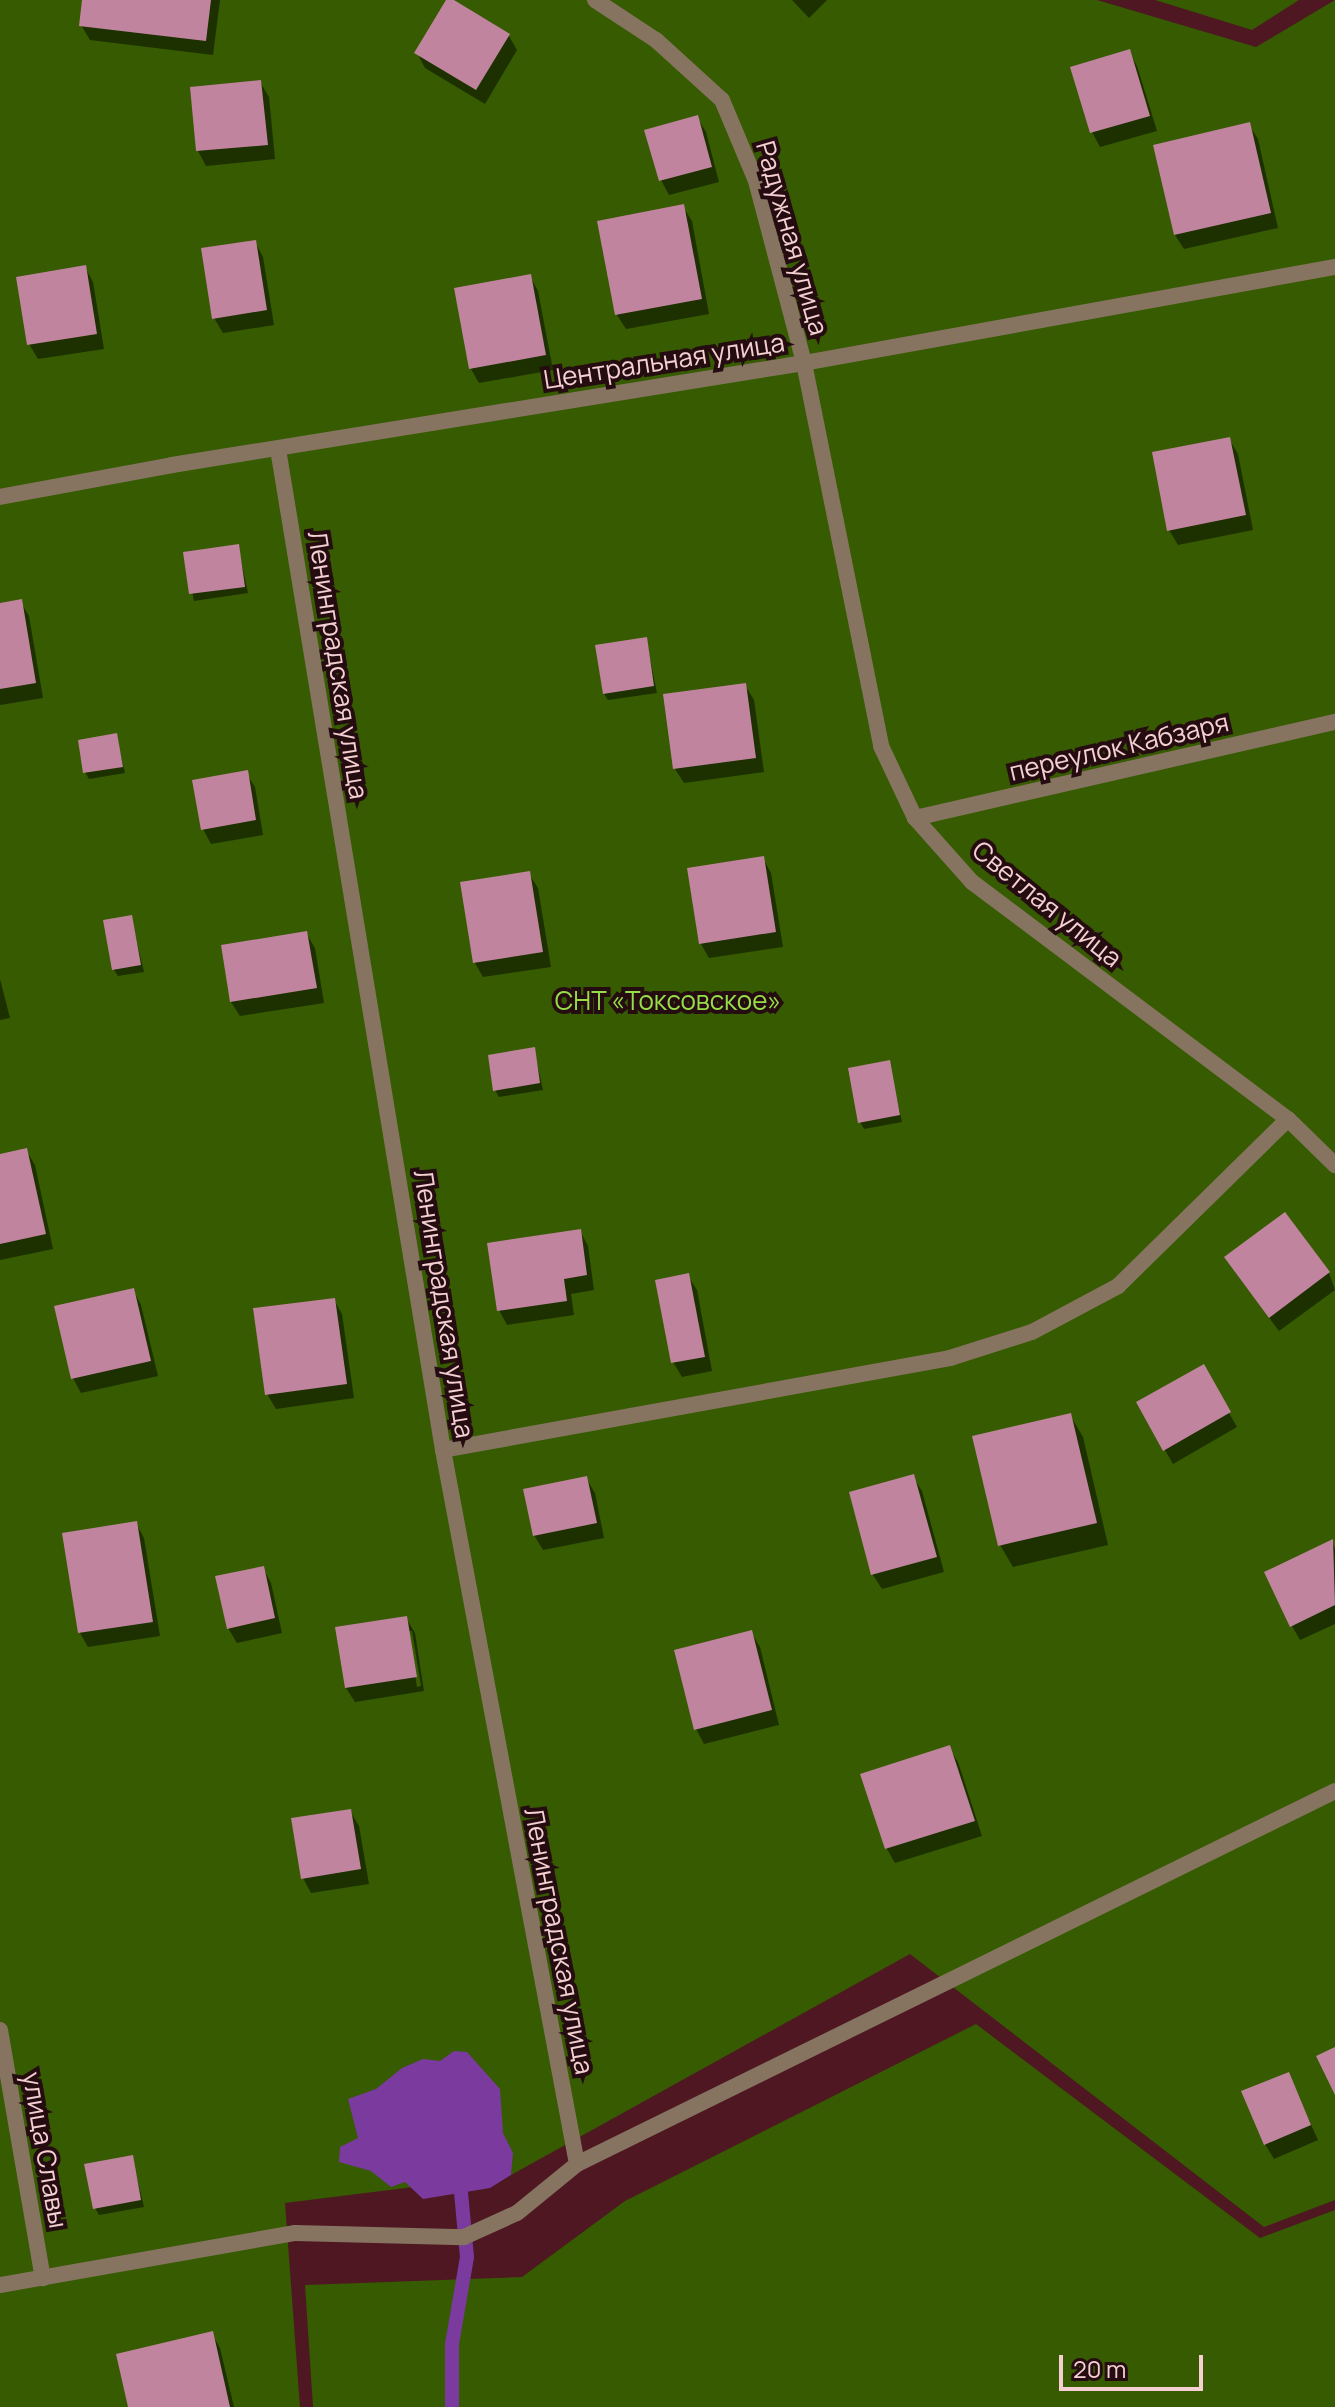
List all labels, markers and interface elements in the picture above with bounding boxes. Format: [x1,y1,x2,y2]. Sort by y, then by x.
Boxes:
street label: Радужная улица [749,137,835,339]
street label: Центральная улица [541,327,787,395]
street label: Ленинградская улица [301,529,375,801]
street label: переулок Кабзаря [1006,707,1232,787]
street label: Светлая улица [966,834,1128,974]
park label: СНТ «Токсовское» [554,985,782,1017]
street label: Ленинградская улица [407,1168,481,1440]
street label: Ленинградская улица [518,1805,600,2077]
street label: улица Славы [16,2069,74,2231]
scale bar [1063,2339,1207,2389]
text: 20 m [1073,2352,1126,2385]

